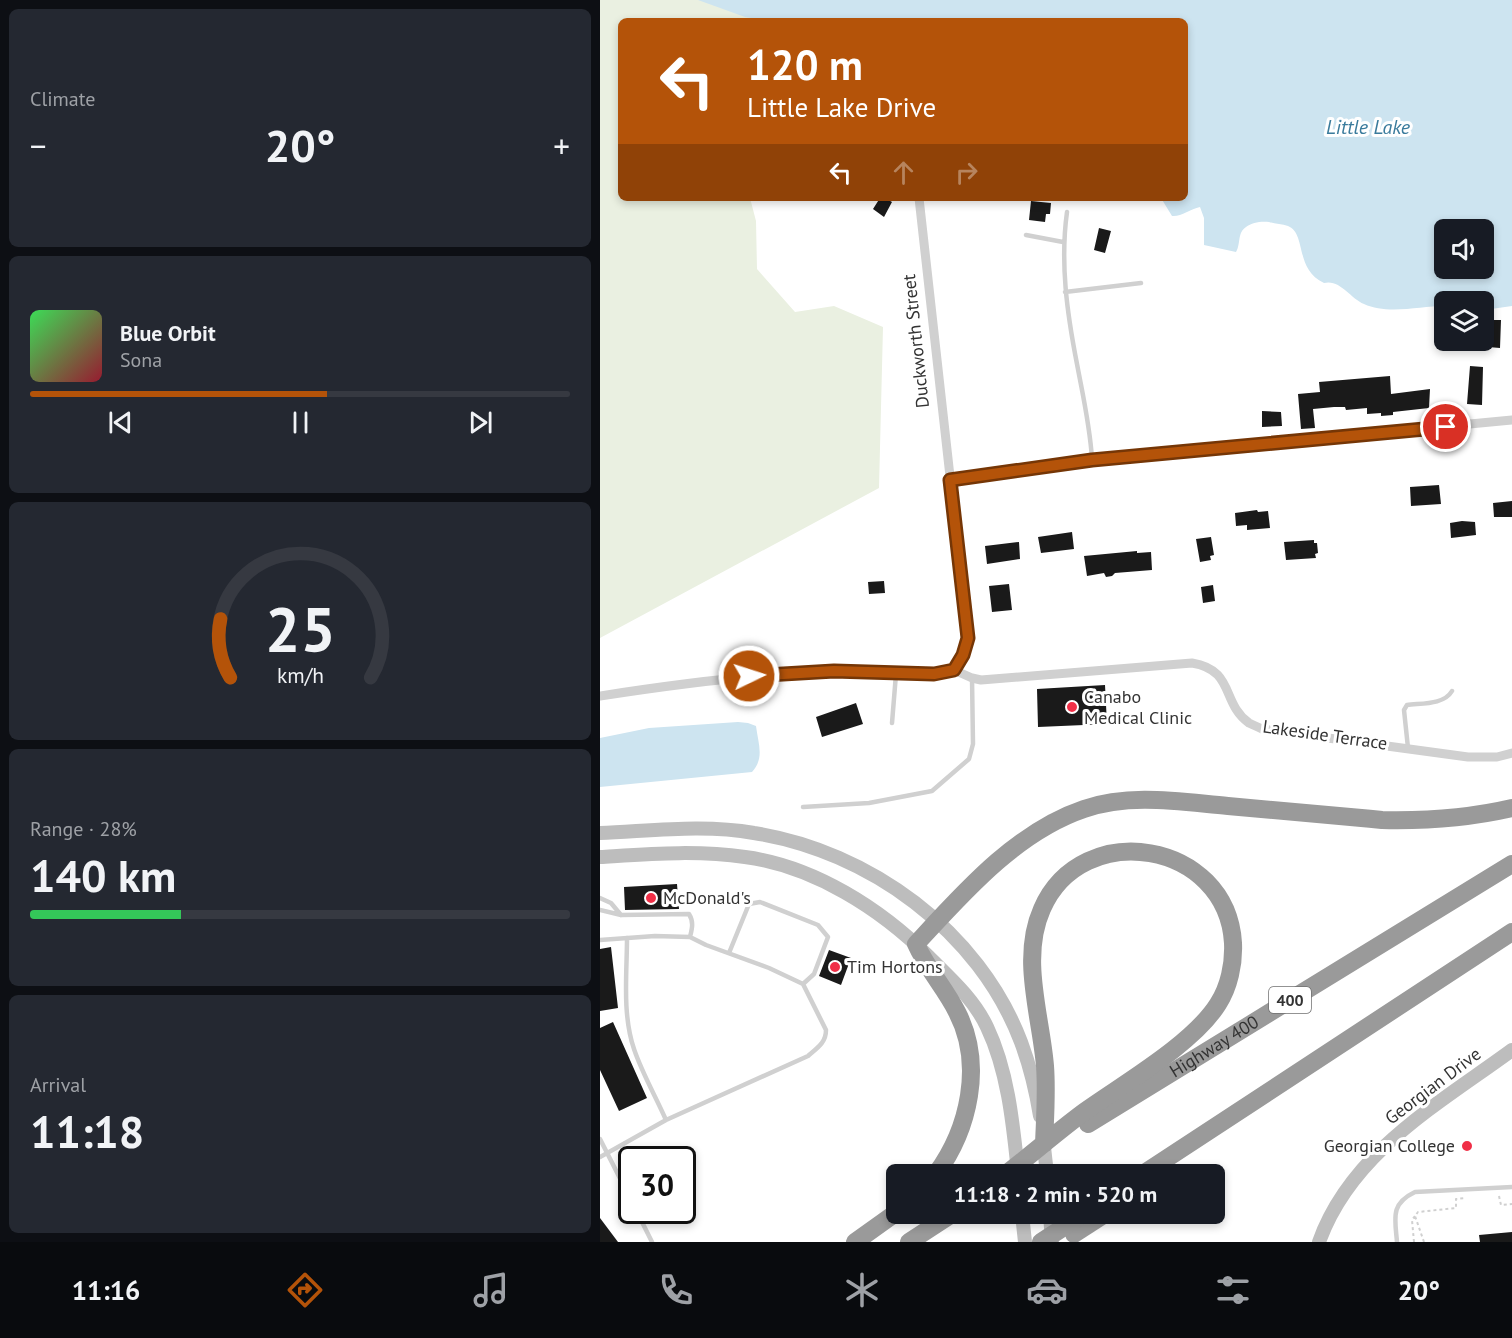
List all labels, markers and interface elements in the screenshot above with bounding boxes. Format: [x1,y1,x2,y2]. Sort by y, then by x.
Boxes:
text: 120 m [747,37,863,92]
icon: left [648,42,726,120]
text: Climate [30,86,96,112]
text: Little Lake Drive [747,90,936,124]
water label: Little Lake [1326,114,1411,140]
text: 20° [265,116,335,174]
text: − [30,124,47,167]
text: + [553,124,570,167]
icon: left [824,156,857,189]
icon: ahead [887,156,920,189]
icon: right [950,156,983,189]
map controls [1434,219,1494,351]
button: sound [1434,219,1494,279]
street label: Duckworth Street [897,273,934,409]
button: layers [1434,291,1494,351]
text: Blue Orbit [120,319,216,347]
text: Sona [120,347,162,373]
pin [1420,401,1471,452]
icon: previous [104,406,137,439]
icon: pause [284,406,317,439]
icon: next [464,406,497,439]
icon: arrive [1429,410,1462,443]
text: 25 [265,588,335,669]
position arrow [717,644,781,708]
text: km/h [276,661,323,689]
place label: Canabo Medical Clinic [1084,685,1192,729]
marker: Canabo Medical Clinic [1065,700,1079,714]
street label: Lakeside Terrace [1261,714,1389,755]
text: Range · 28% [30,816,137,842]
text: 140 km [30,846,176,904]
place label: McDonald's [663,886,751,909]
marker: McDonald's [644,891,658,905]
place label: Tim Hortons [847,955,943,978]
marker: Tim Hortons [828,960,842,974]
road number: 400 [1269,987,1311,1013]
street label: Highway 400 [1165,1010,1263,1082]
street label: Georgian Drive [1380,1042,1485,1129]
text: Arrival [30,1072,86,1098]
text: 11:18 [30,1102,144,1160]
place label: Georgian College [1324,1134,1455,1157]
marker: Georgian College [1460,1139,1474,1153]
speed limit sign: 30 [618,1146,696,1224]
text: 11:18 · 2 min · 520 m [954,1180,1157,1208]
icon: directions [284,1269,326,1311]
icon: music [470,1269,512,1311]
icon: phone [655,1269,697,1311]
icon: climate [841,1269,883,1311]
icon: car [1026,1269,1068,1311]
icon: filters [1212,1269,1254,1311]
text: 11:16 [72,1273,140,1307]
text: 20° [1398,1273,1440,1307]

